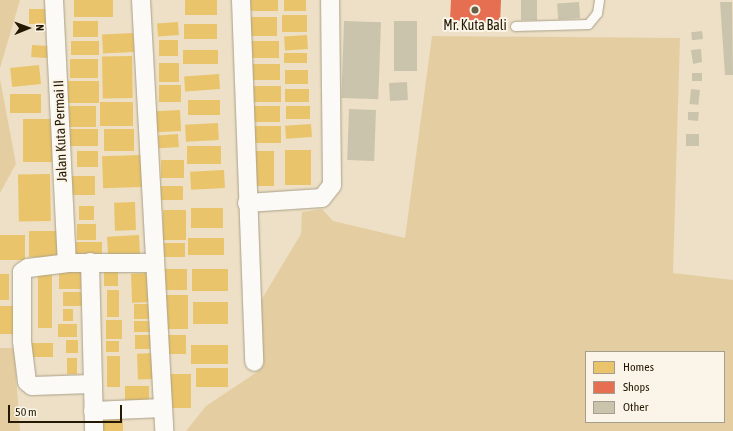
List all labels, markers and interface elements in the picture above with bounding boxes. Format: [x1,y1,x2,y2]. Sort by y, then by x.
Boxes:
marker: Mr. Kuta Bali [470,5,480,15]
north arrow [8,8,48,48]
place label: Mr. Kuta Bali [443,17,507,33]
text: N [34,24,46,31]
street label: Jalan Kuta Permai II [50,80,70,182]
legend [585,351,725,423]
text: Homes [623,360,654,374]
text: Shops [623,380,649,394]
scale bar [10,397,124,423]
text: Other [623,400,648,414]
text: 50 m [15,405,37,419]

